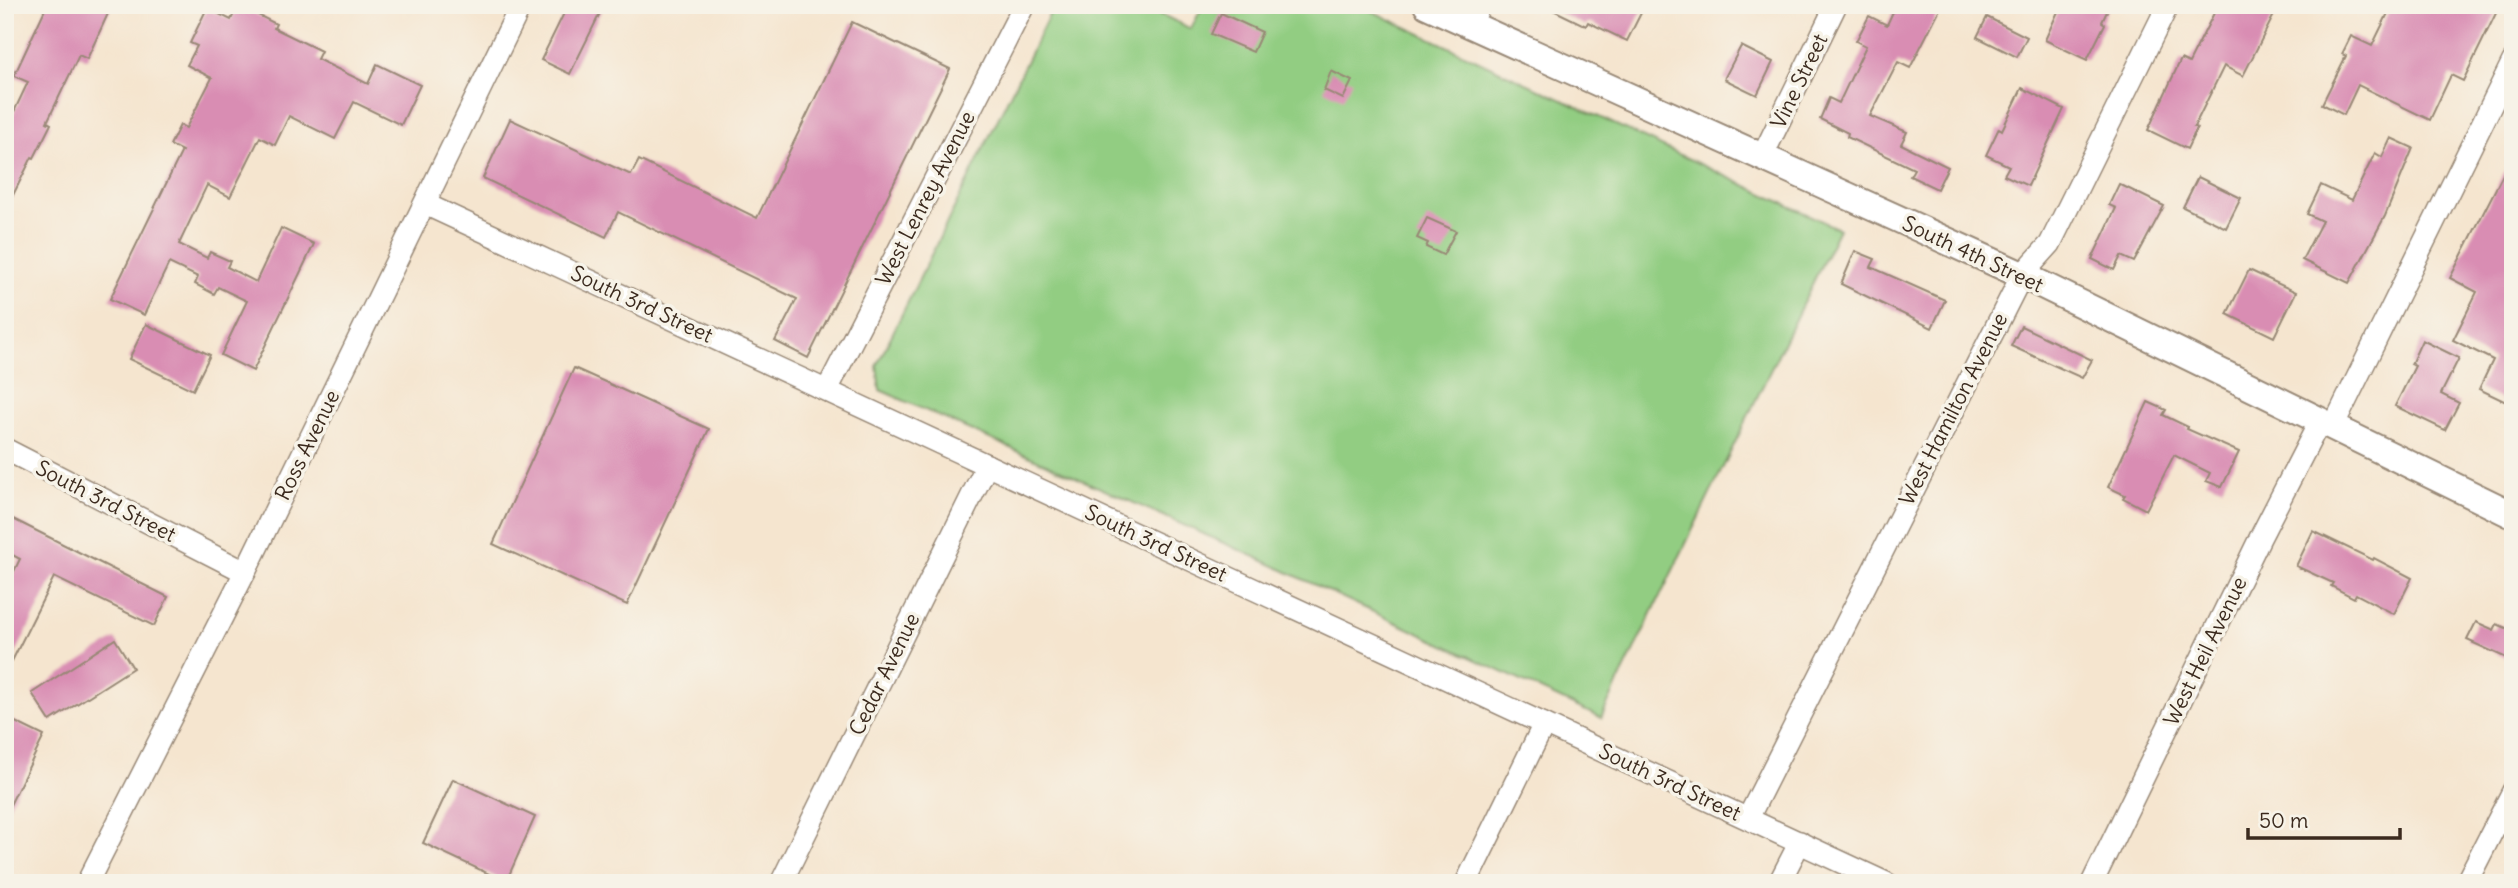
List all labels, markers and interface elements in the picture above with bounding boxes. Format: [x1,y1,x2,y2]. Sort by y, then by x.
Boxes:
street label: Vine Street [1764,29,1834,133]
street label: West Lenrey Avenue [869,106,981,290]
street label: South 4th Street [1898,210,2048,298]
street label: South 3rd Street [567,259,717,349]
street label: West Hamilton Avenue [1893,308,2013,510]
street label: Ross Avenue [269,385,345,505]
street label: South 3rd Street [31,454,181,548]
street label: South 3rd Street [1081,498,1231,588]
street label: West Heil Avenue [2157,572,2253,730]
street label: Cedar Avenue [843,608,925,740]
street label: South 3rd Street [1595,737,1745,827]
scale bar [2248,797,2401,841]
text: 50 m [2259,807,2308,834]

